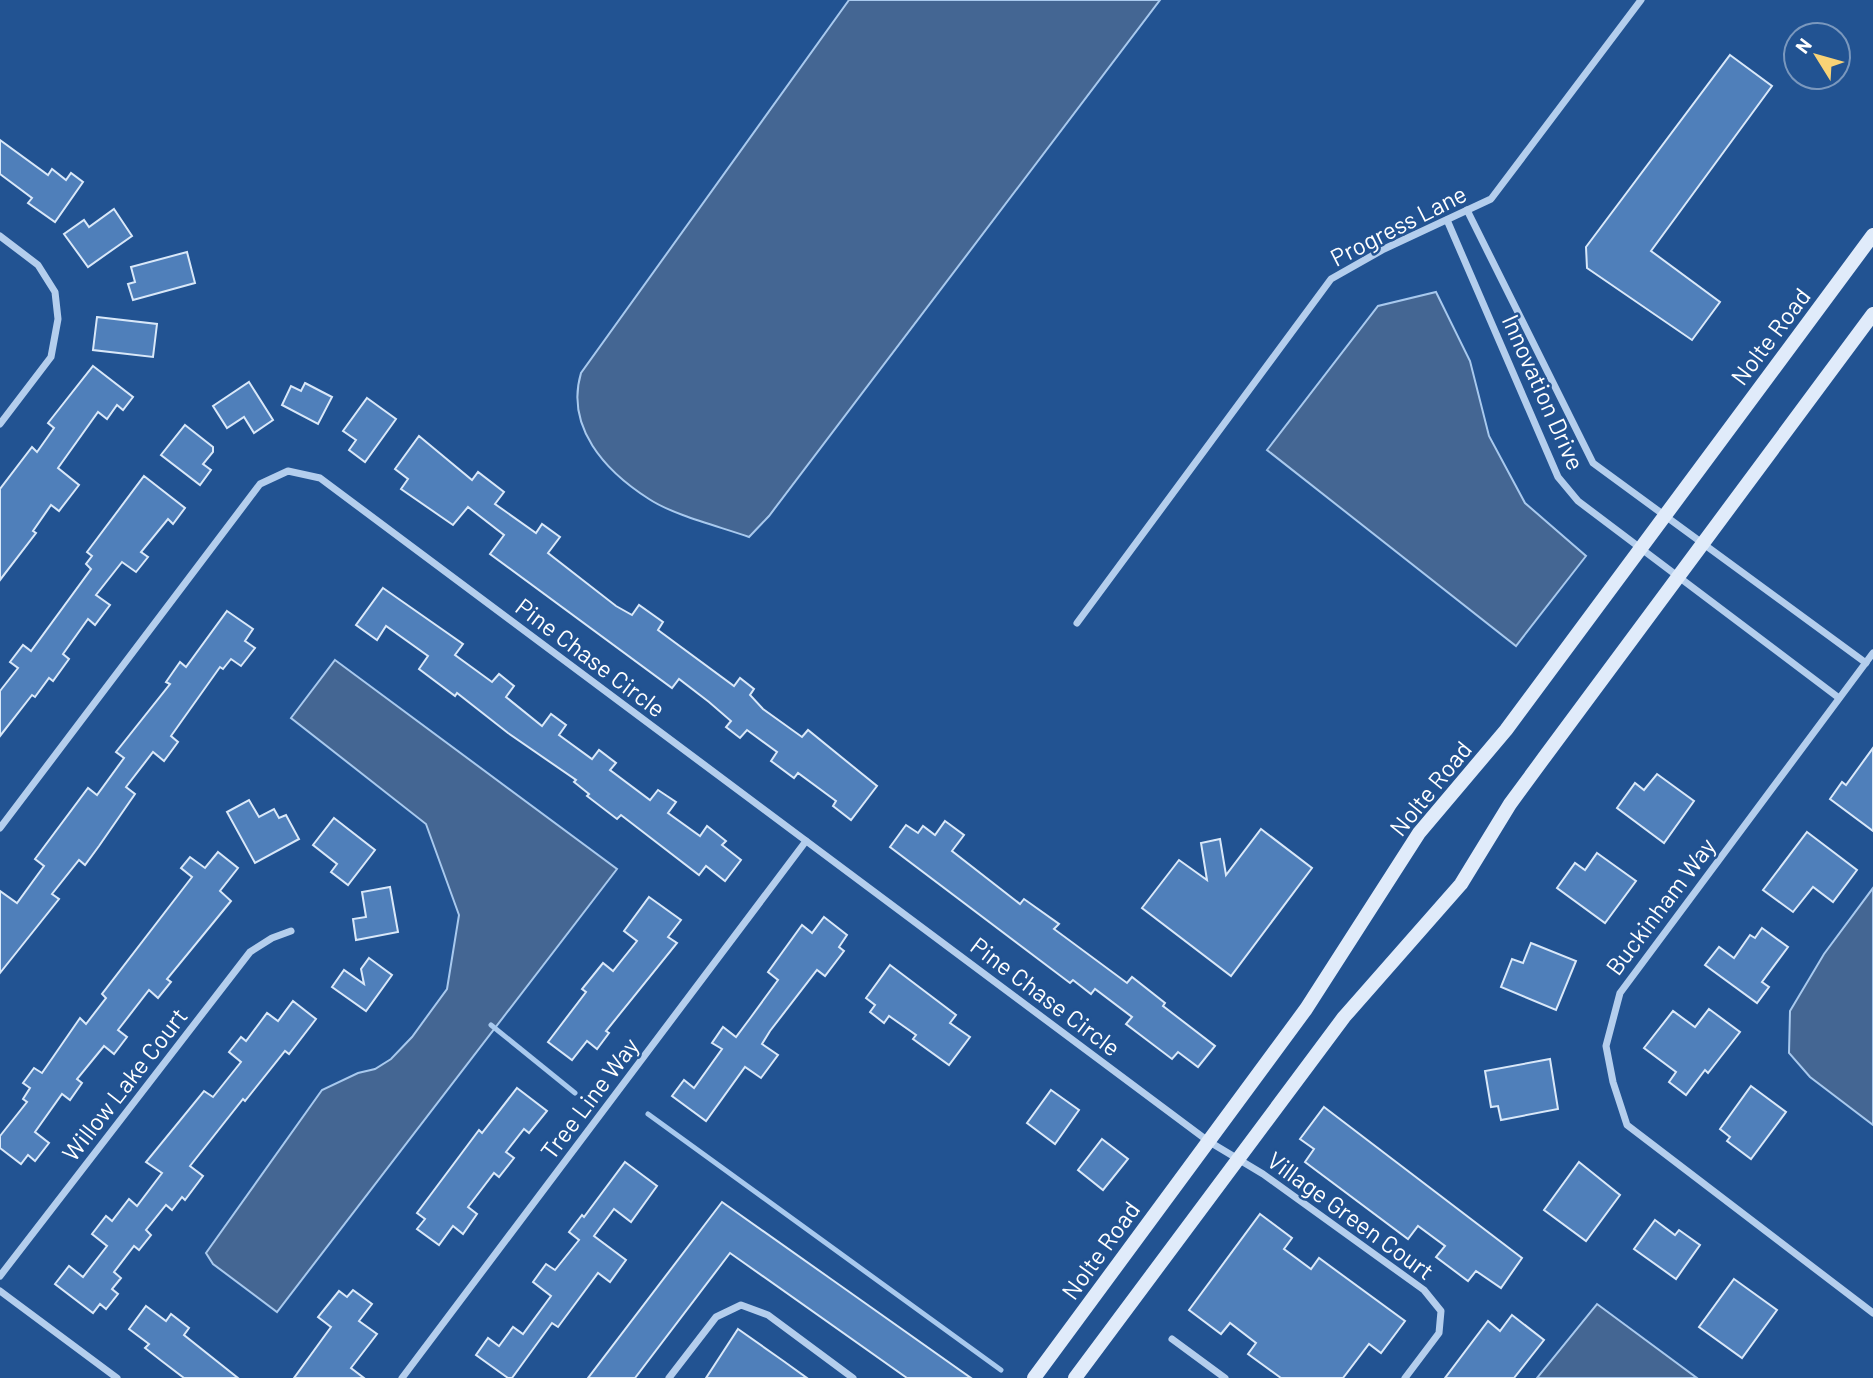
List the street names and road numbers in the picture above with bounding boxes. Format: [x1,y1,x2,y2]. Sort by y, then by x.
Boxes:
street label: Progress Lane [1325,178,1471,272]
street label: Nolte Road [1724,282,1816,390]
street label: Innovation Drive [1497,310,1591,474]
street label: Pine Chase Circle [511,591,671,723]
street label: Nolte Road [1383,735,1477,841]
street label: Buckinham Way [1599,832,1721,980]
street label: Pine Chase Circle [966,930,1126,1062]
street label: Willow Lake Court [55,1002,193,1166]
street label: Tree Line Way [534,1032,644,1164]
street label: Village Green Court [1262,1145,1440,1285]
street label: Nolte Road [1055,1195,1145,1305]

